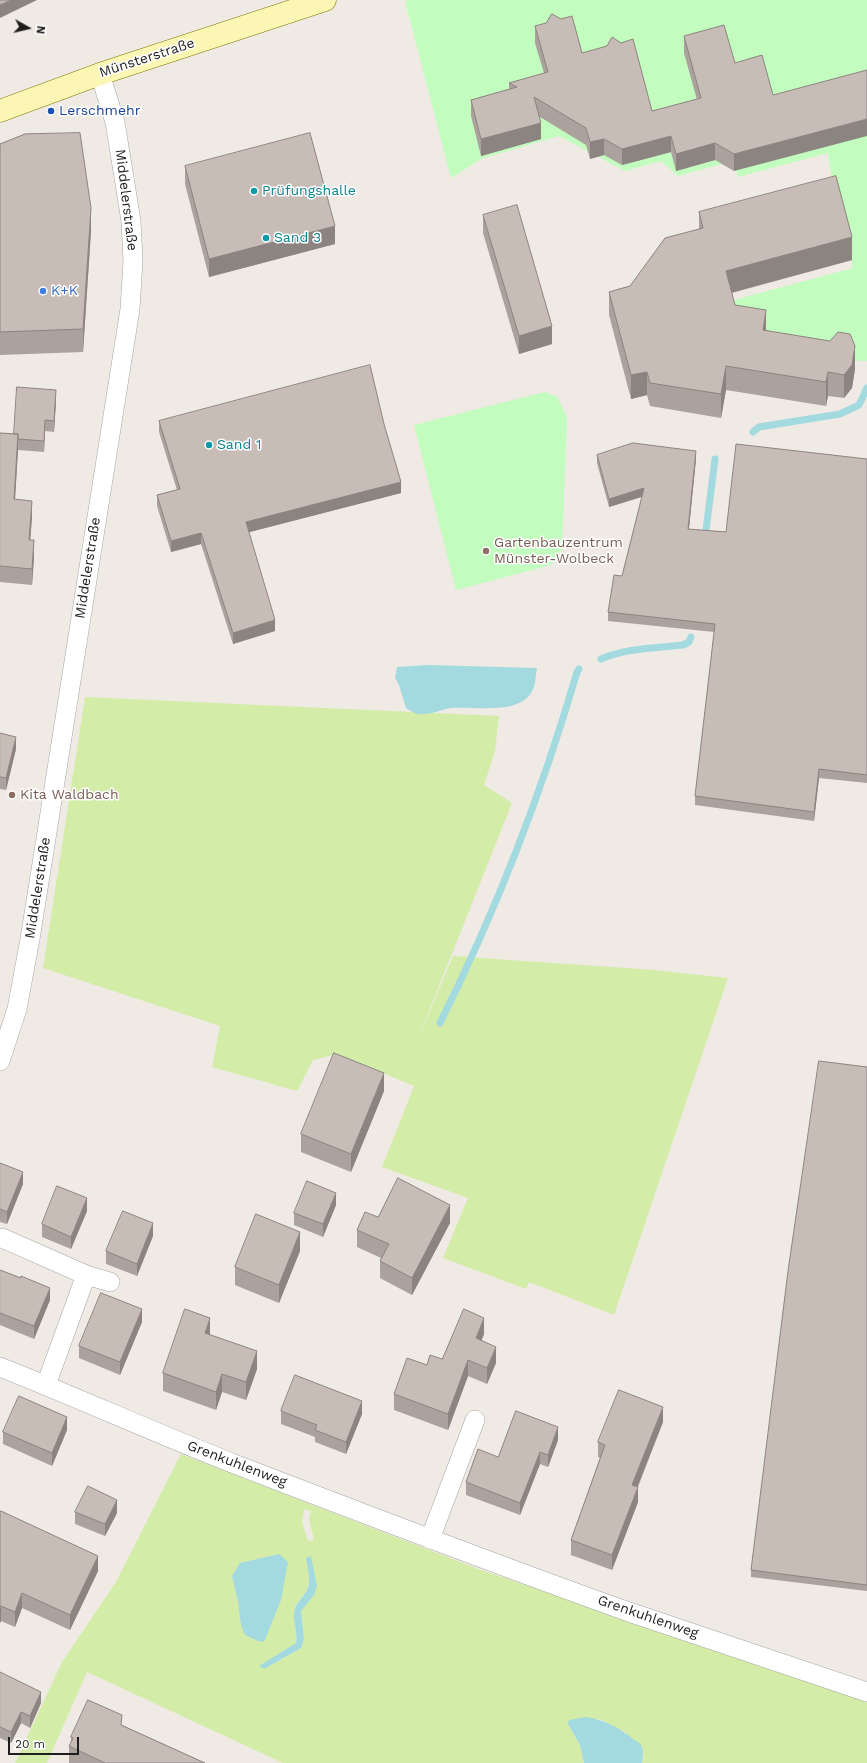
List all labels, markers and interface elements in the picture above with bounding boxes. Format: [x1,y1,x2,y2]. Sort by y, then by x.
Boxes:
north arrow [8,8,48,48]
text: N [33,25,47,35]
street label: Münsterstraße [97,35,197,81]
place label: Lerschmehr [59,103,140,119]
marker: Lerschmehr [46,106,56,116]
street label: Middelerstraße [111,148,141,252]
place label: Prüfungshalle [262,183,356,199]
marker: Prüfungshalle [249,186,259,196]
place label: Sand 3 [274,230,321,246]
marker: Sand 3 [261,233,271,243]
place label: K+K [51,283,78,299]
marker: K+K [38,286,48,296]
place label: Sand 1 [217,437,261,453]
marker: Sand 1 [204,440,214,450]
street label: Middelerstraße [72,516,104,620]
place label: Gartenbauzentrum Münster-Wolbeck [494,535,623,568]
marker: Gartenbauzentrum Münster-Wolbeck [481,546,491,556]
place label: Kita Waldbach [20,787,119,803]
marker: Kita Waldbach [7,790,17,800]
street label: Middelerstraße [22,836,54,940]
street label: Grenkuhlenweg [185,1437,289,1491]
street label: Grenkuhlenweg [595,1592,701,1642]
scale bar [10,1729,81,1755]
text: 20 m [15,1737,45,1751]

